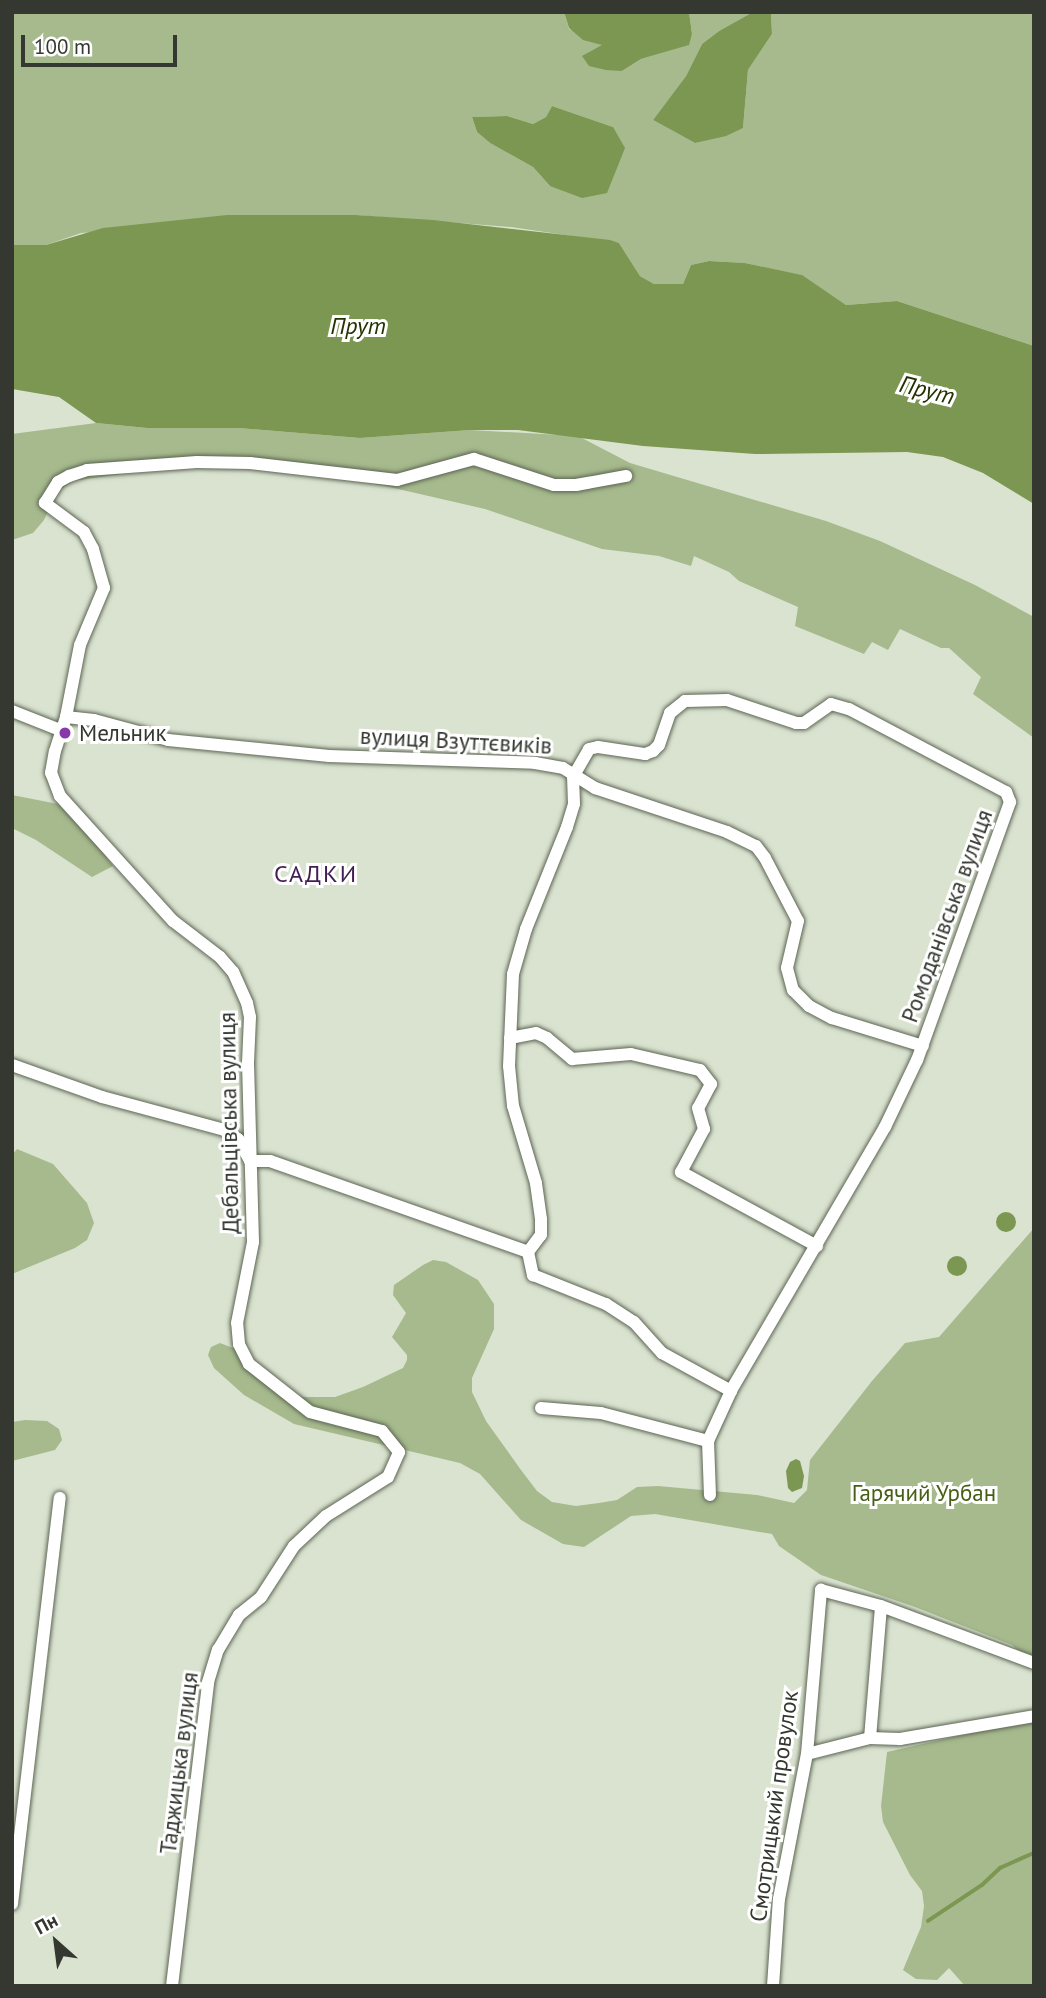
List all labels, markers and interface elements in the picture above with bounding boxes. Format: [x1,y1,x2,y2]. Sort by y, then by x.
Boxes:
scale bar [24,21,180,65]
text: 100 m [34,33,91,60]
water label: Прут [330,312,386,340]
water label: Прут [897,369,957,411]
place label: Мельник [79,719,167,747]
street label: вулиця Взуттєвиків [359,722,553,760]
marker: Мельник [57,725,73,741]
street label: Ромоданівська вулиця [896,806,998,1026]
district label: САДКИ [275,860,357,888]
street label: Дебальцівська вулиця [213,1012,245,1234]
park label: Гарячий Урбан [851,1479,997,1507]
street label: Таджицька вулиця [154,1670,204,1856]
street label: Смотрицький провулок [744,1688,804,1924]
north arrow [21,1907,91,1977]
text: Пн [31,1908,62,1939]

